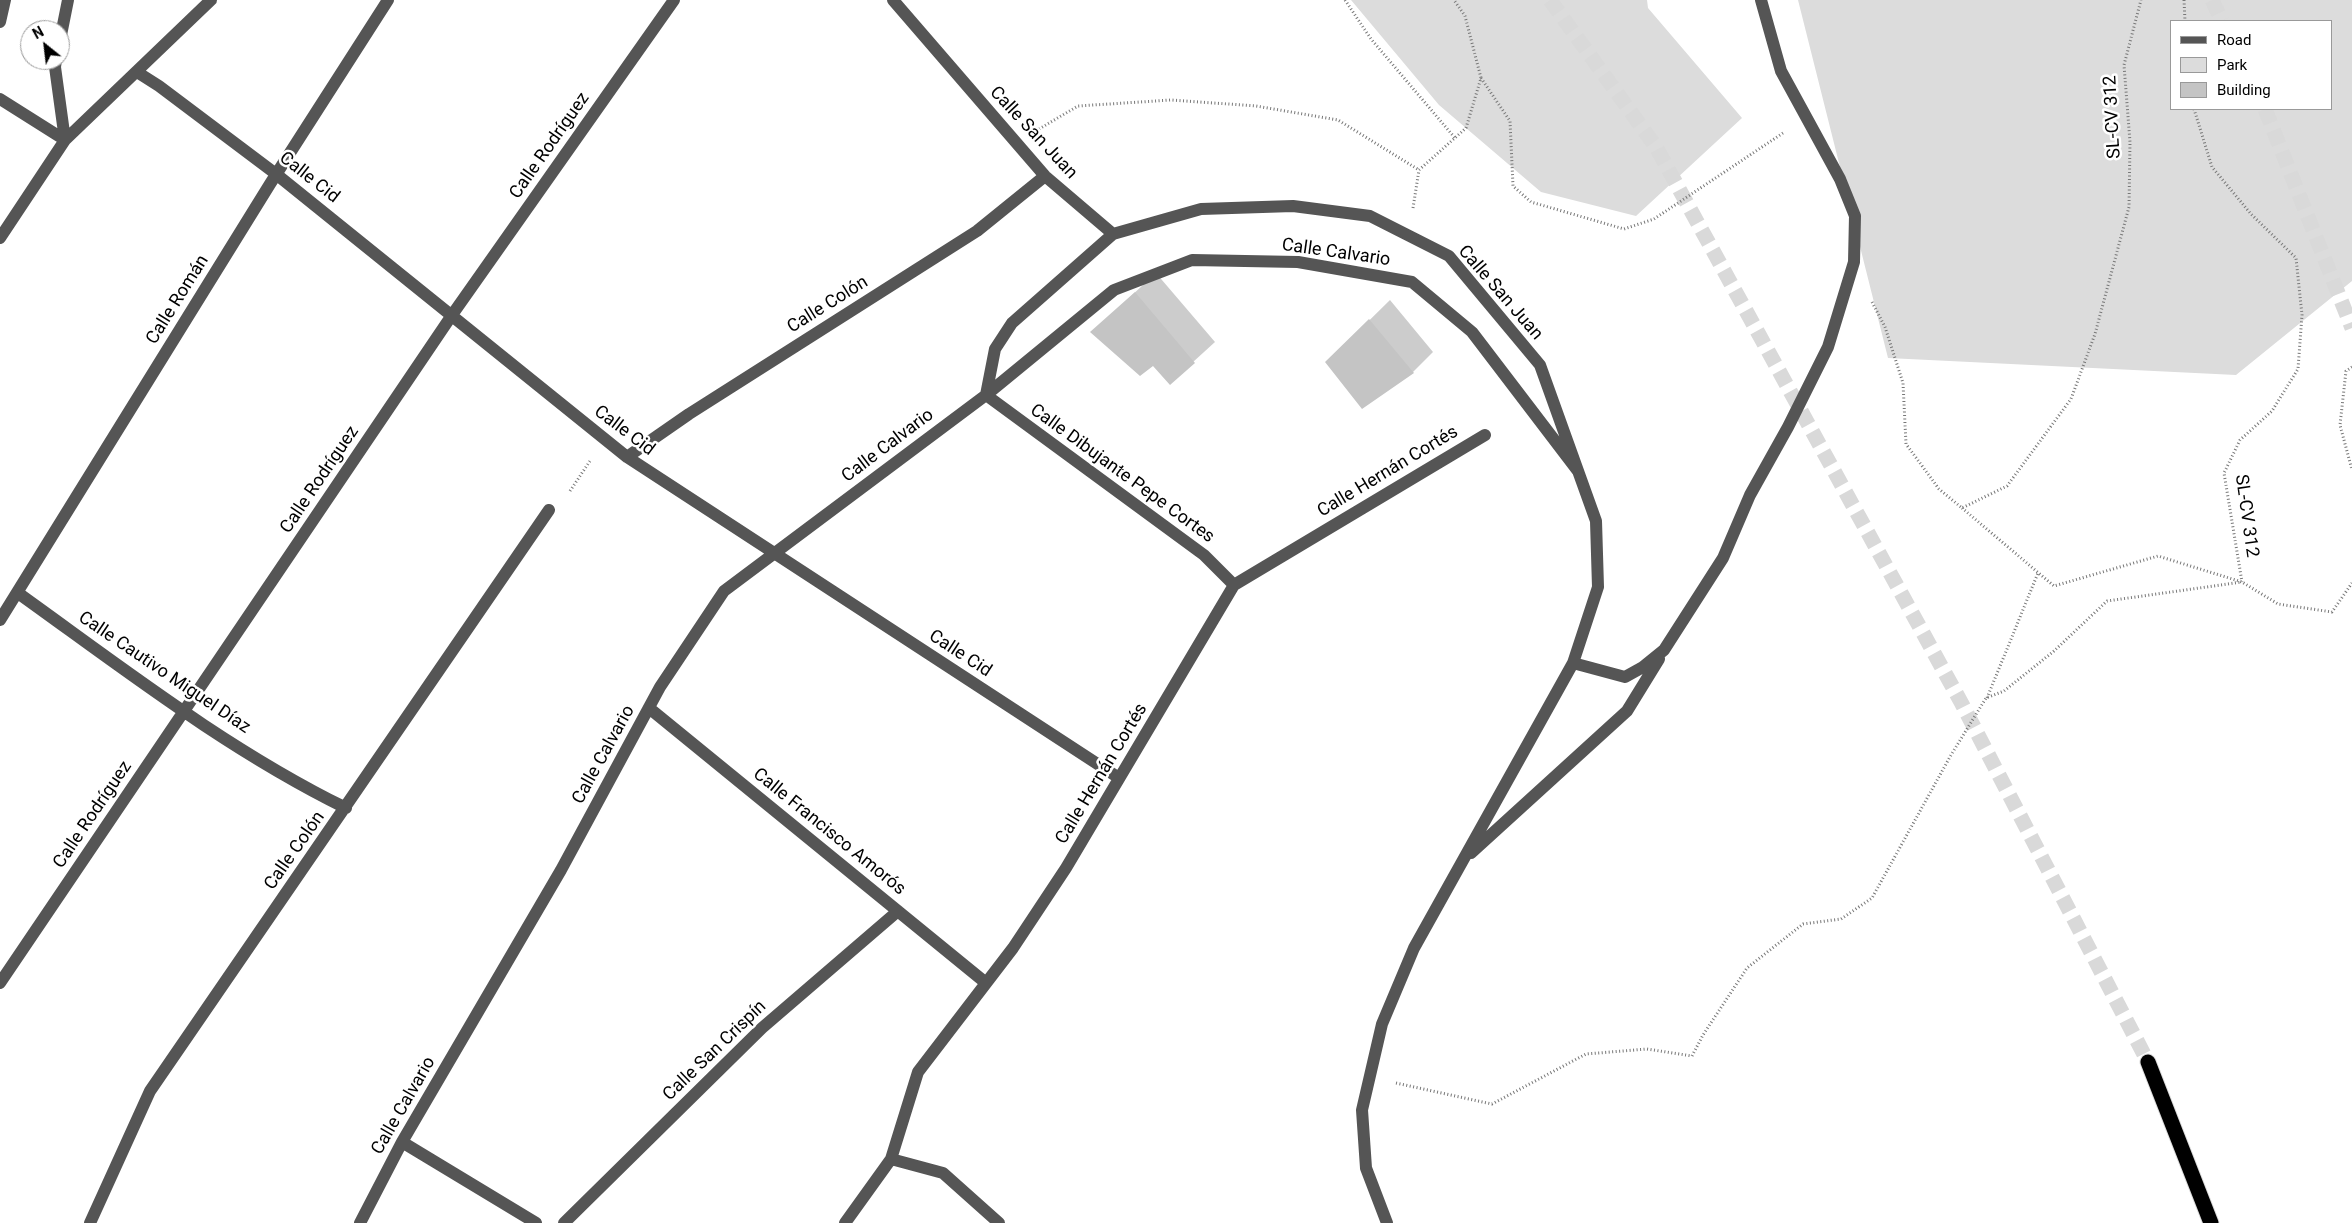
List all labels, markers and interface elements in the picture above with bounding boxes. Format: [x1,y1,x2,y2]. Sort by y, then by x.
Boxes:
north arrow [20,20,70,70]
legend [2170,20,2332,110]
text: N [30,23,46,42]
text: Road [2217,31,2251,49]
text: Park [2217,56,2247,74]
street label: SL-CV 312 [2100,75,2126,159]
text: Building [2217,81,2271,99]
street label: Calle San Juan [985,82,1081,184]
street label: Calle Rodríguez [505,89,595,203]
street label: Calle Cid [275,148,343,208]
street label: Calle Calvario [1280,235,1392,271]
street label: Calle San Juan [1453,241,1547,345]
street label: Calle Román [142,251,214,349]
street label: Calle Colón [784,272,872,338]
street label: Calle Dibujante Pepe Cortes [1026,400,1218,548]
street label: Calle Cid [589,401,659,461]
street label: Calle Calvario [838,404,938,488]
street label: Calle Rodríguez [276,422,364,538]
street label: Calle Hernán Cortés [1314,422,1462,522]
street label: SL-CV 312 [2230,473,2262,559]
street label: Calle Cautivo Miguel Díaz [74,607,254,739]
street label: Calle Cid [925,626,995,682]
street label: Calle Hernán Cortés [1052,700,1152,848]
street label: Calle Calvario [568,702,640,808]
street label: Calle Rodríguez [49,757,137,873]
street label: Calle Francisco Amorós [748,764,910,900]
street label: Calle Colón [260,808,330,894]
street label: Calle San Crispín [659,996,771,1106]
street label: Calle Calvario [367,1053,441,1159]

